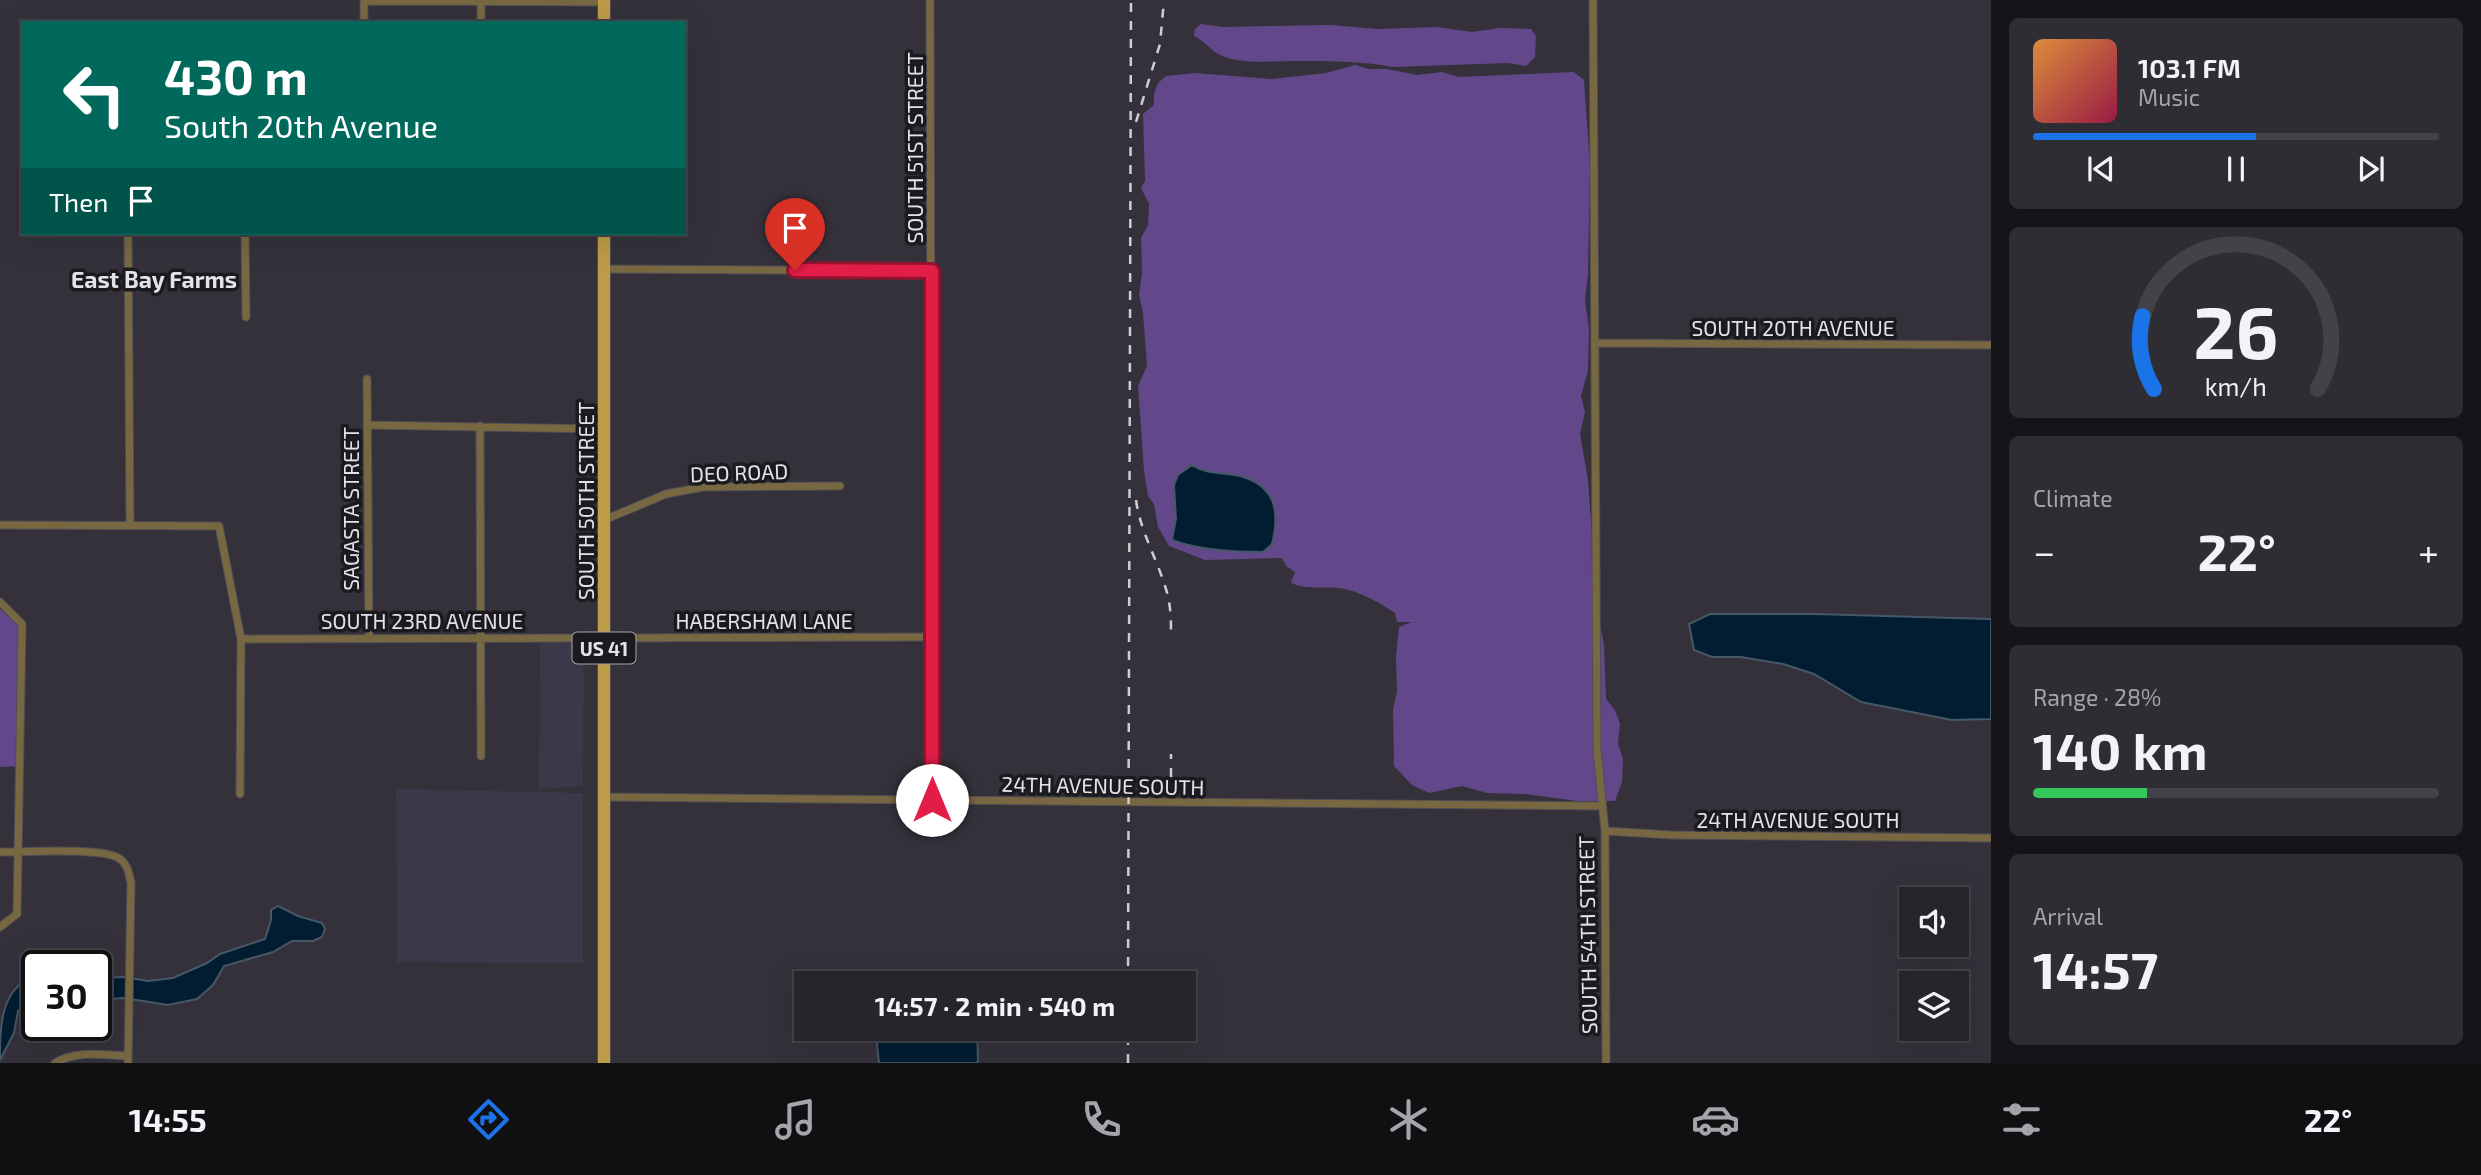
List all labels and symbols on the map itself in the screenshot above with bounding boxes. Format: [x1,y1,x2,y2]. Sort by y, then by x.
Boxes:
street label: SOUTH 51ST STREET [902,52,927,244]
pin [765,198,825,270]
district label: East Bay Farms [71,265,237,293]
street label: SOUTH 20TH AVENUE [1691,315,1895,340]
street label: SOUTH 50TH STREET [573,402,598,600]
street label: SAGASTA STREET [338,427,363,591]
street label: DEO ROAD [689,458,789,486]
street label: SOUTH 23RD AVENUE [321,608,523,633]
street label: HABERSHAM LANE [675,608,853,633]
road number: US 41 [572,632,636,664]
position arrow [895,763,969,837]
street label: 24TH AVENUE SOUTH [1001,771,1205,799]
street label: 24TH AVENUE SOUTH [1696,807,1900,832]
street label: SOUTH 54TH STREET [1573,836,1601,1034]
speed limit sign: 30 [21,950,112,1041]

